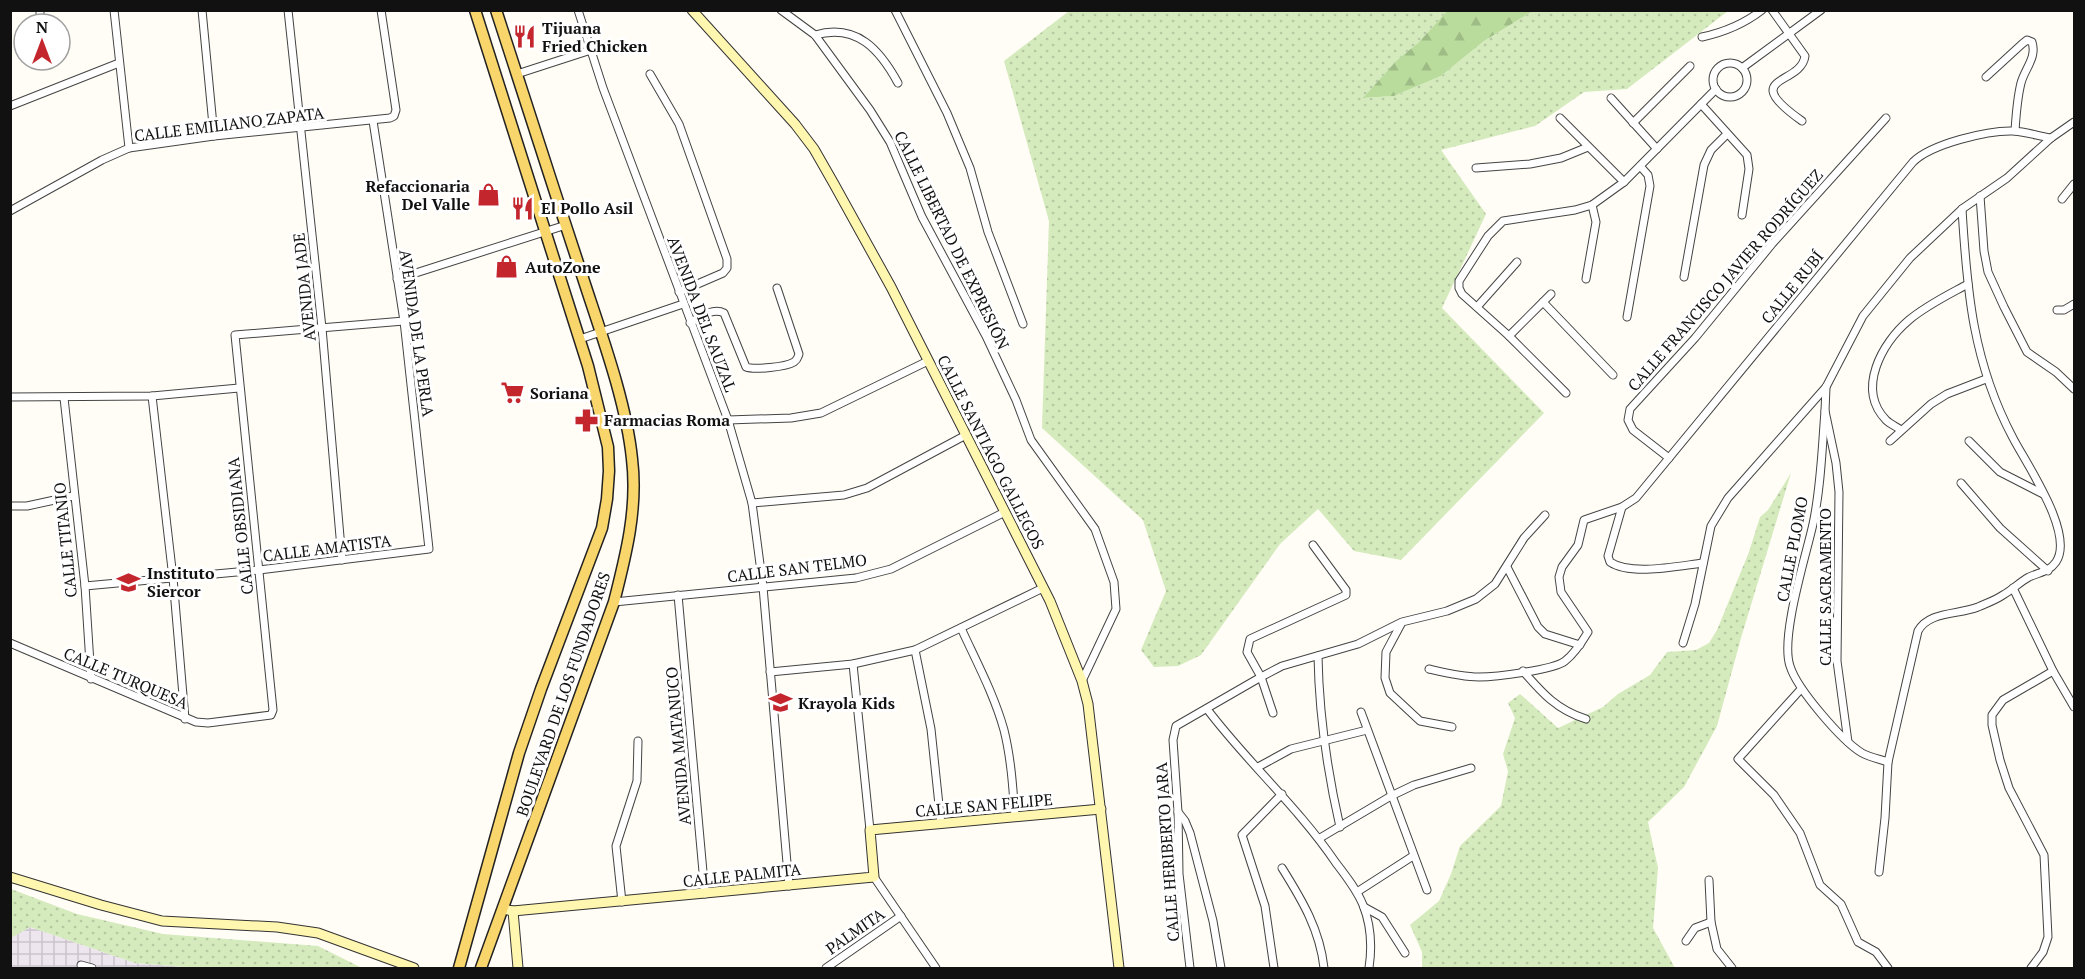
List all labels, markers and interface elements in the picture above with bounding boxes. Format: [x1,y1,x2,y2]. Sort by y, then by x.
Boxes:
north arrow [12,12,72,72]
text: N [36,16,48,38]
place label: Tijuana Fried Chicken [542,17,648,57]
restaurant icon: Tijuana Fried Chicken [511,24,537,50]
street label: CALLE EMILIANO ZAPATA [133,101,325,147]
street label: CALLE LIBERTAD DE EXPRESIÓN [889,127,1015,353]
street label: CALLE FRANCISCO JAVIER RODRÍGUEZ [1622,164,1828,396]
place label: Refaccionaria Del Valle [365,175,470,215]
shop icon: Refaccionaria Del Valle [475,182,501,208]
restaurant icon: El Pollo Asil [510,195,536,221]
place label: El Pollo Asil [541,197,633,219]
street label: AVENIDA JADE [287,232,321,342]
street label: AVENIDA DEL SAUZAL [662,233,742,395]
street label: CALLE RUBÍ [1756,246,1828,328]
street label: AVENIDA DE LA PERLA [394,248,440,418]
shop icon: AutoZone [494,254,520,280]
place label: AutoZone [525,256,601,278]
street label: CALLE SANTIAGO GALLEGOS [932,351,1050,553]
supermarket icon: Soriana [499,380,525,406]
place label: Soriana [530,382,589,404]
pharmacy icon: Farmacias Roma [573,407,599,433]
place label: Farmacias Roma [604,409,730,431]
street label: CALLE OBSIDIANA [222,456,258,596]
street label: CALLE TITANIO [48,481,82,599]
street label: CALLE PLOMO [1771,494,1813,604]
street label: CALLE SACRAMENTO [1814,508,1836,666]
street label: CALLE AMATISTA [261,529,393,567]
street label: CALLE SAN TELMO [726,549,868,587]
place label: Instituto Siercor [147,562,215,602]
school or university icon: Instituto Siercor [116,569,142,595]
street label: BOULEVARD DE LOS FUNDADORES [511,569,615,819]
street label: CALLE TURQUESA [60,642,192,714]
street label: AVENIDA MATANUCO [660,666,696,826]
school or university icon: Krayola Kids [767,690,793,716]
place label: Krayola Kids [798,692,895,714]
street label: CALLE HERIBERTO JARA [1150,762,1184,942]
street label: CALLE SAN FELIPE [914,788,1054,822]
street label: CALLE PALMITA [682,858,802,892]
street label: PALMITA [821,903,889,959]

